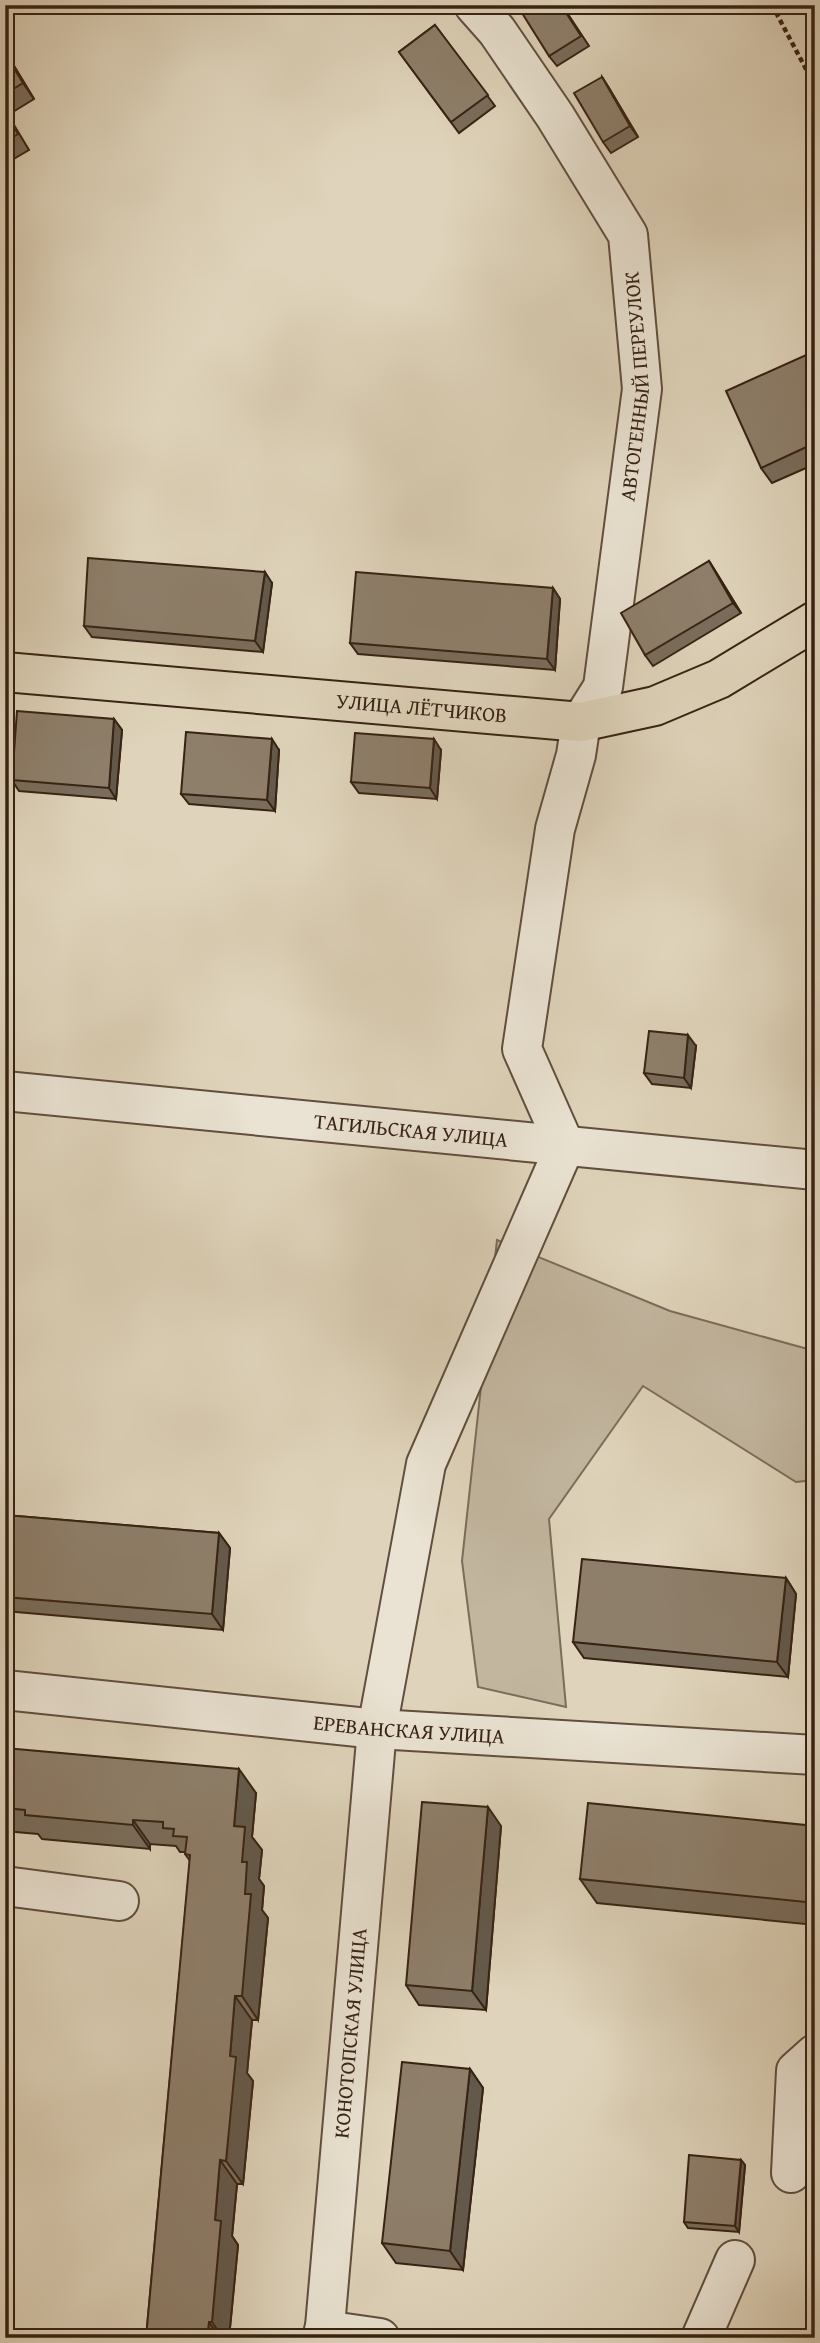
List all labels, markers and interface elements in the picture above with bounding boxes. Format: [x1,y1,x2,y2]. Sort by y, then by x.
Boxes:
street label: АВТОГЕННЫЙ ПЕРЕУЛОК [611,270,657,503]
street label: УЛИЦА ЛЁТЧИКОВ [335,685,508,731]
street label: ТАГИЛЬСКАЯ УЛИЦА [313,1105,510,1155]
street label: ЕРЕВАНСКАЯ УЛИЦА [312,1706,506,1752]
street label: КОНОТОПСКАЯ УЛИЦА [325,1926,375,2140]

